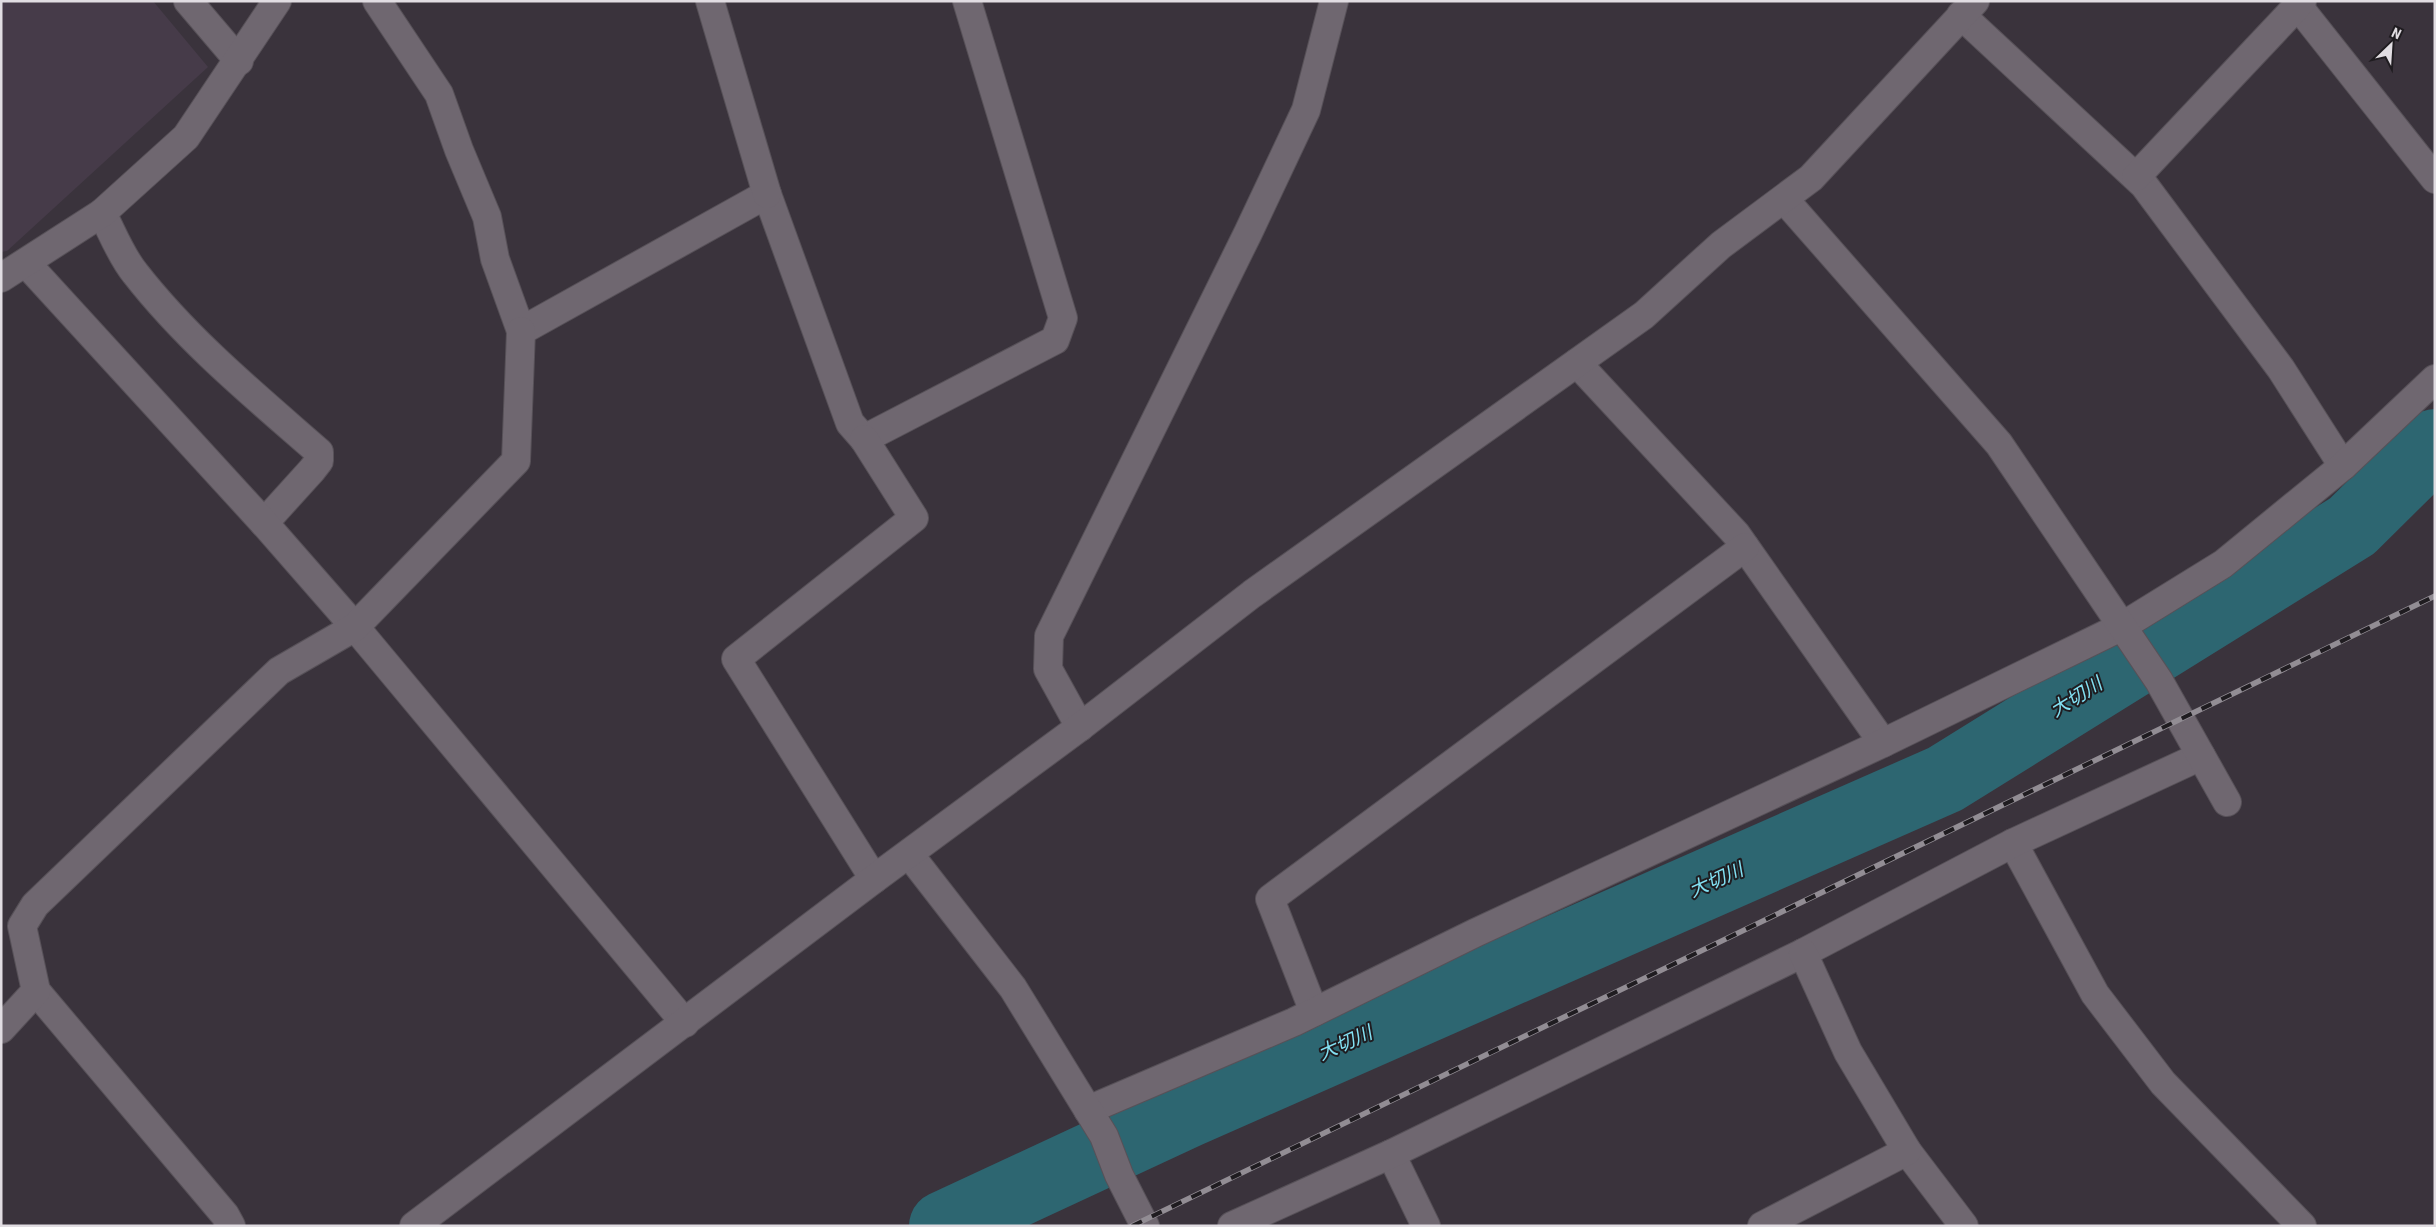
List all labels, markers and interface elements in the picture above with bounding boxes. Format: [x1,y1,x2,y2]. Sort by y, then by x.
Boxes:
north arrow [2366,20,2416,70]
text: N [2389,24,2404,42]
water label: 大切川 [2046,671,2108,722]
water label: 大切川 [1685,857,1749,902]
water label: 大切川 [1314,1020,1378,1065]

